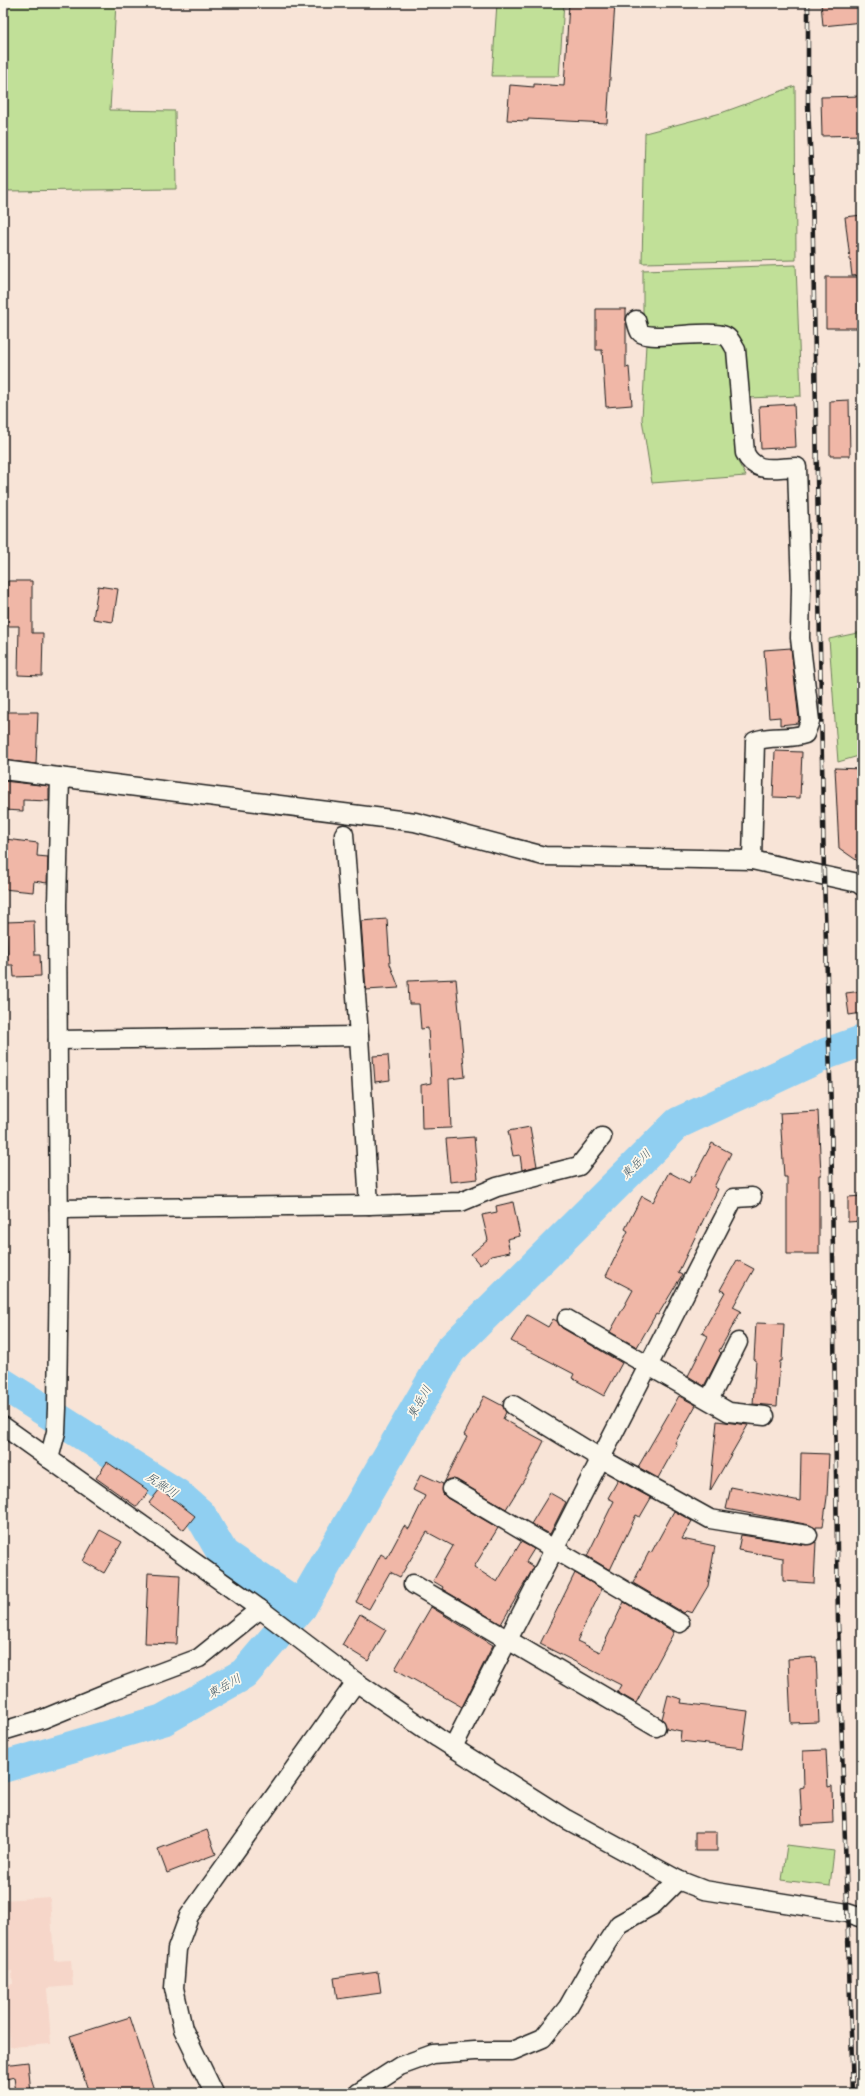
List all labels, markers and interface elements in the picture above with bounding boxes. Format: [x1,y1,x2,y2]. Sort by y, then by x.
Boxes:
water label: 東岳川 [617,1145,654,1182]
water label: 東岳川 [402,1382,435,1422]
water label: 尻無川 [143,1468,182,1502]
water label: 東岳川 [204,1669,244,1702]

